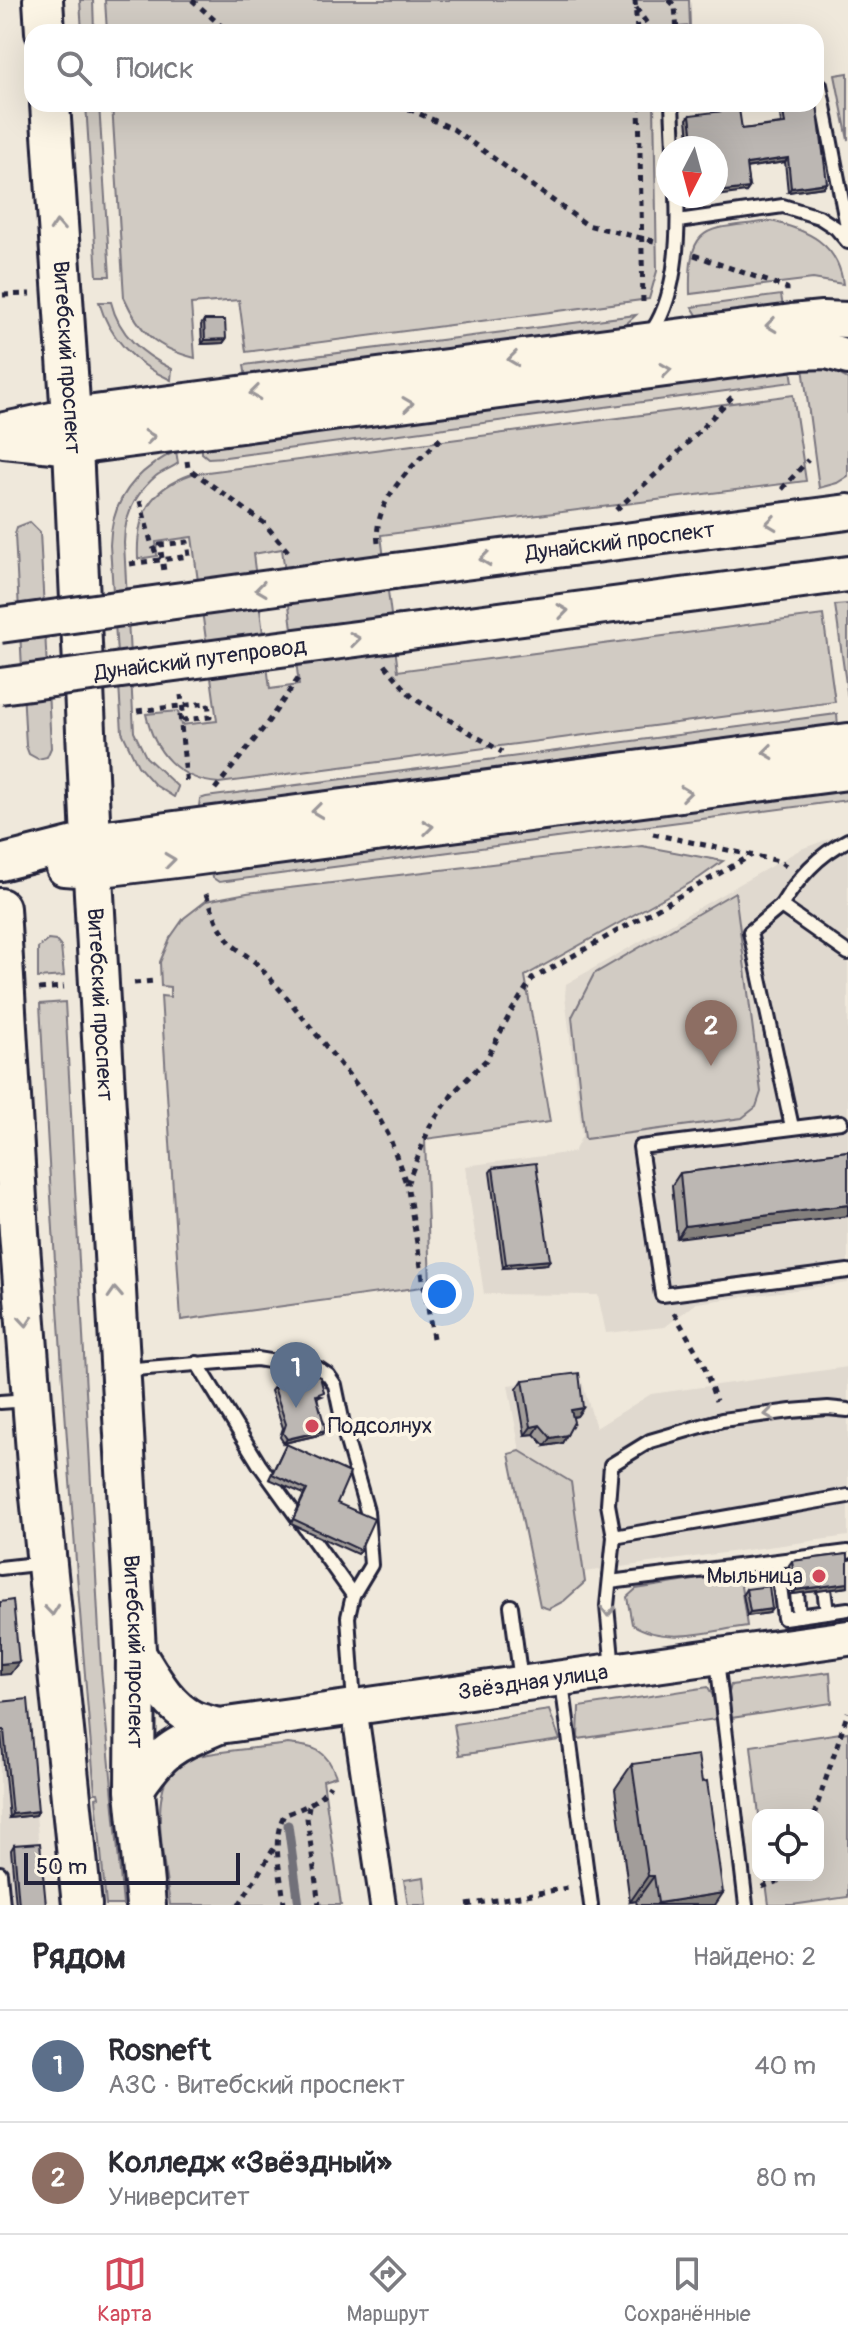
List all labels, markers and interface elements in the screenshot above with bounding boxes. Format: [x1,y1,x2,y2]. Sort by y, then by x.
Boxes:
search box [24,24,824,112]
icon: search [52,46,96,90]
text: Поиск [116,50,194,87]
north arrow [656,136,728,208]
one-way arrow [49,219,66,232]
street label: Витебский проспект [47,260,87,455]
one-way arrow [764,316,777,333]
one-way arrow [506,350,520,367]
one-way arrow [660,361,673,378]
one-way arrow [248,384,262,401]
one-way arrow [401,396,415,413]
one-way arrow [144,429,157,446]
one-way arrow [764,514,777,531]
street label: Дунайский проспект [523,515,717,568]
one-way arrow [478,550,492,567]
one-way arrow [254,580,268,597]
one-way arrow [557,603,570,620]
one-way arrow [348,631,362,648]
street label: Дунайский путепровод [91,632,308,688]
one-way arrow [762,743,775,760]
one-way arrow [679,785,693,802]
one-way arrow [310,802,323,819]
one-way arrow [421,819,435,836]
one-way arrow [164,852,177,869]
street label: Витебский проспект [81,907,119,1102]
pin: 2 [685,1000,737,1066]
your location [422,1274,462,1314]
one-way arrow [107,1286,124,1299]
one-way arrow [17,1315,34,1328]
pin: 1 [270,1342,322,1408]
one-way arrow [763,1405,776,1422]
place label: Подсолнух [328,1412,432,1440]
marker: Подсолнух [303,1417,321,1435]
street label: Витебский проспект [117,1554,150,1748]
place label: Мыльница [707,1562,803,1590]
marker: Мыльница [810,1567,828,1585]
one-way arrow [44,1604,61,1617]
one-way arrow [599,1605,617,1618]
street label: Звёздная улица [456,1658,610,1706]
map controls [752,1809,824,1881]
button: locate [752,1809,824,1881]
scale bar [24,1849,240,1885]
text: 50 m [36,1853,87,1881]
text: Рядом [32,1936,126,1979]
text: Найдено: 2 [692,1941,816,1973]
text: Rosneft [108,2032,211,2069]
text: 1 [53,2050,63,2082]
text: 40 m [754,2050,816,2082]
text: АЗС · Витебский проспект [108,2069,405,2101]
text: Колледж «Звёздный» [108,2144,392,2181]
text: 2 [51,2162,65,2194]
text: 80 m [756,2162,816,2194]
text: Университет [108,2181,250,2213]
tab: Карта [97,2252,152,2328]
tab: Маршрут [346,2252,429,2328]
tab: Сохранённые [624,2252,751,2328]

